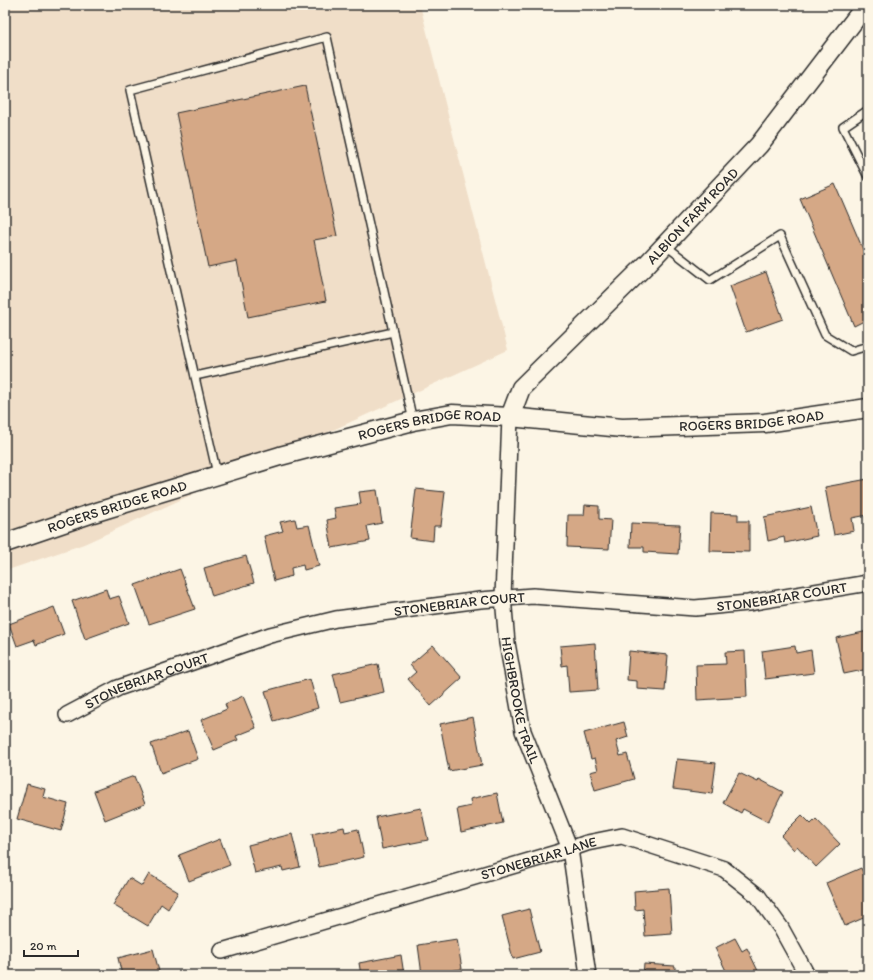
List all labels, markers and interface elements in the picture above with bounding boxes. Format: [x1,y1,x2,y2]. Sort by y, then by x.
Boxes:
street label: ALBION FARM ROAD [643,164,742,268]
street label: ROGERS BRIDGE ROAD [356,406,501,444]
street label: ROGERS BRIDGE ROAD [679,407,825,435]
street label: ROGERS BRIDGE ROAD [45,477,189,537]
street label: STONEBRIAR COURT [716,579,849,615]
street label: STONEBRIAR COURT [393,589,526,620]
street label: HIGHBROOKE TRAIL [497,636,543,766]
street label: STONEBRIAR COURT [82,649,211,713]
street label: STONEBRIAR LANE [479,833,598,884]
scale bar [24,932,78,958]
text: 20 m [30,939,57,953]

